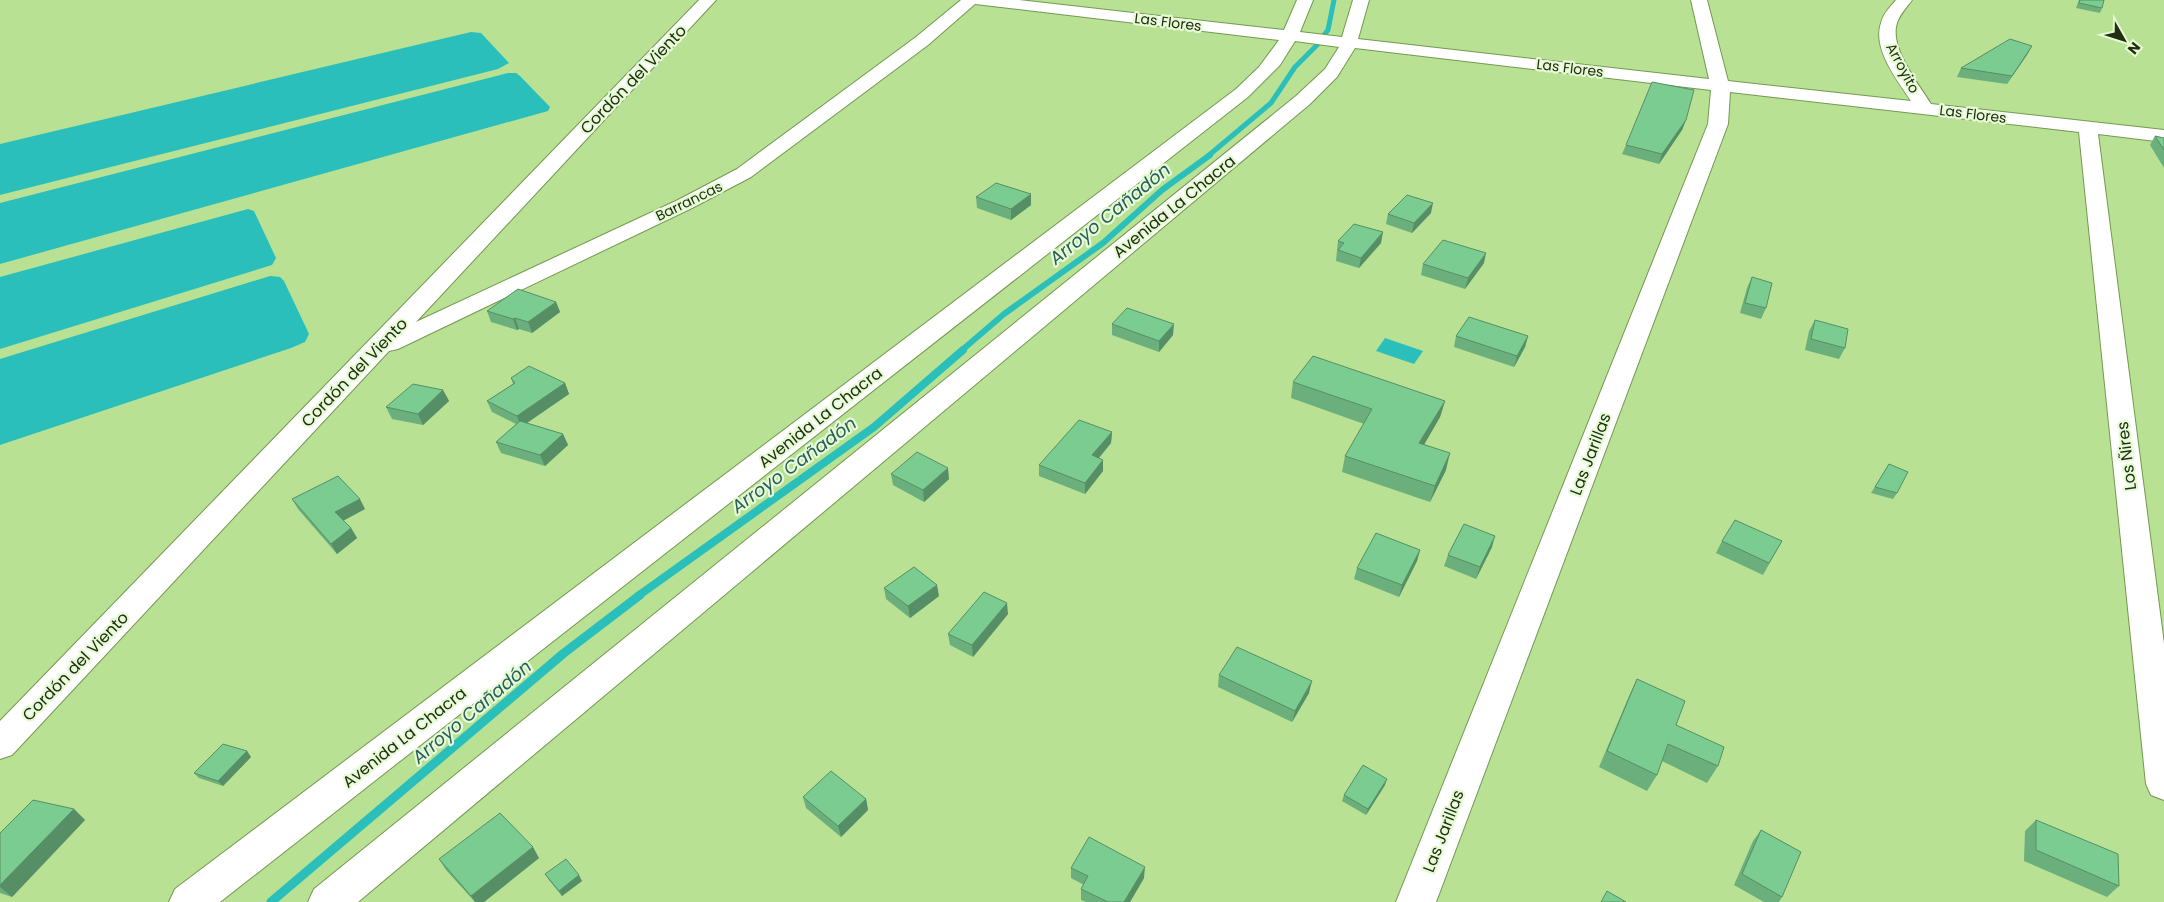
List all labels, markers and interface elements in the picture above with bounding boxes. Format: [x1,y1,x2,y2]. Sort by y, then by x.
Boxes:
street label: Las Flores [1133,8,1203,36]
north arrow [2099,15,2149,65]
street label: Cordón del Viento [575,20,692,139]
text: N [2123,38,2145,59]
street label: Arroyito [1881,39,1925,97]
street label: Las Flores [1535,54,1605,82]
street label: Las Flores [1938,100,2008,128]
street label: Avenida La Chacra [1108,150,1240,263]
water label: Arroyo Cañadón [1043,157,1175,271]
street label: Barrancas [652,176,726,226]
street label: Cordón del Viento [296,313,413,432]
street label: Avenida La Chacra [753,362,887,473]
street label: Las Jarillas [1564,410,1617,499]
water label: Arroyo Cañadón [725,411,861,519]
street label: Los Ñires [2111,420,2142,492]
street label: Cordón del Viento [17,607,134,726]
water label: Arroyo Cañadón [406,654,537,770]
street label: Avenida La Chacra [337,682,471,793]
street label: Las Jarillas [1417,787,1470,876]

